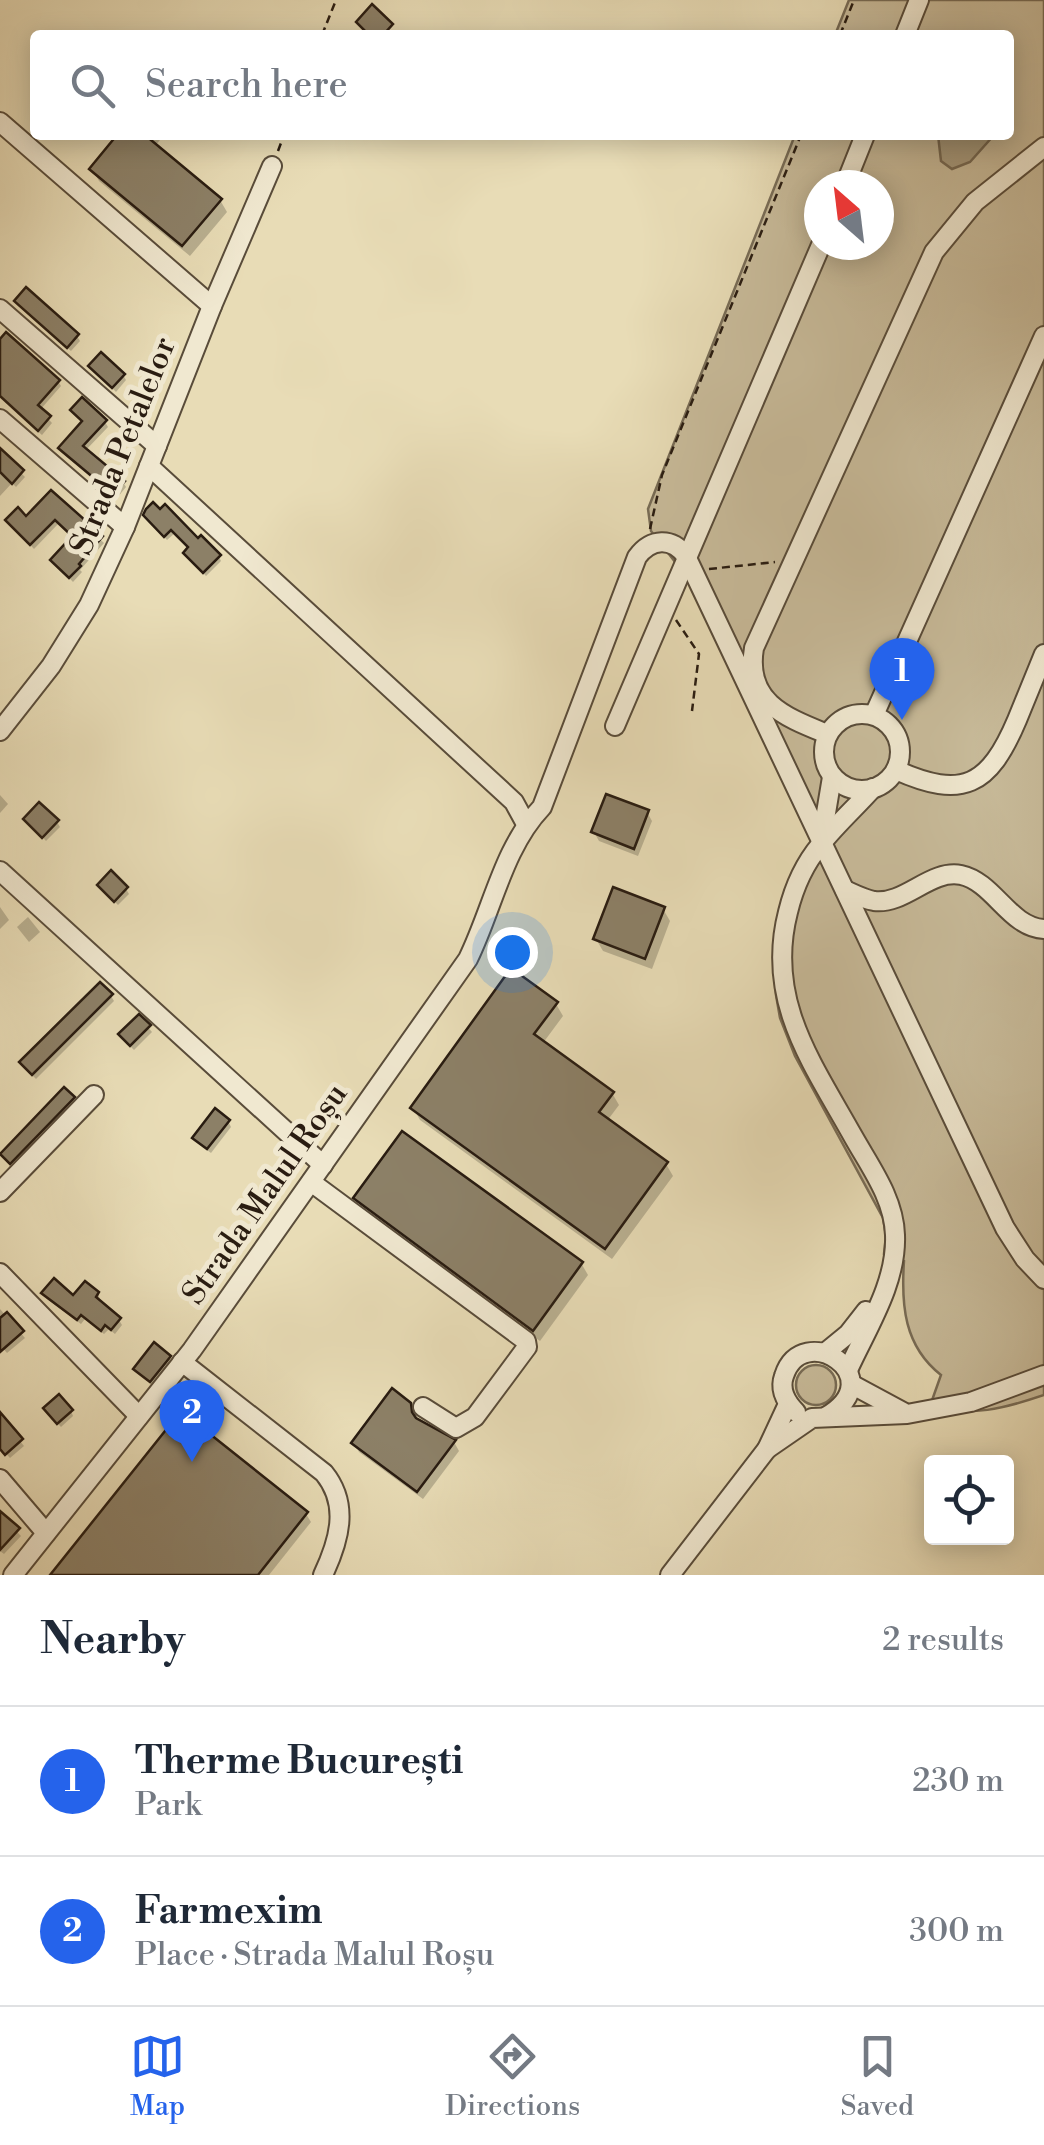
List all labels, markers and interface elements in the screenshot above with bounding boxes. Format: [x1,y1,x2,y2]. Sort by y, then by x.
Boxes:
search box [30,30,1014,140]
icon: search [65,58,120,113]
text: Search here [145,62,348,109]
north arrow [804,170,894,260]
street label: Strada Petalelor [61,331,185,561]
pin: 1 [870,638,934,720]
your location [487,927,538,978]
street label: Strada Malul Roșu [174,1076,356,1312]
pin: 2 [160,1380,224,1462]
map controls [924,1455,1014,1545]
button: locate [924,1455,1014,1545]
text: Nearby [40,1614,185,1667]
text: 2 results [882,1620,1004,1660]
text: Therme București [135,1738,463,1785]
text: 1 [65,1761,80,1801]
text: 230 m [912,1761,1004,1801]
text: Park [135,1785,202,1825]
text: Farmexim [135,1888,323,1935]
text: 2 [62,1911,83,1951]
text: 300 m [909,1911,1004,1951]
text: Place · Strada Malul Roșu [135,1935,494,1975]
tab: Map [130,2029,185,2124]
tab: Directions [445,2029,580,2124]
tab: Saved [840,2029,914,2124]

